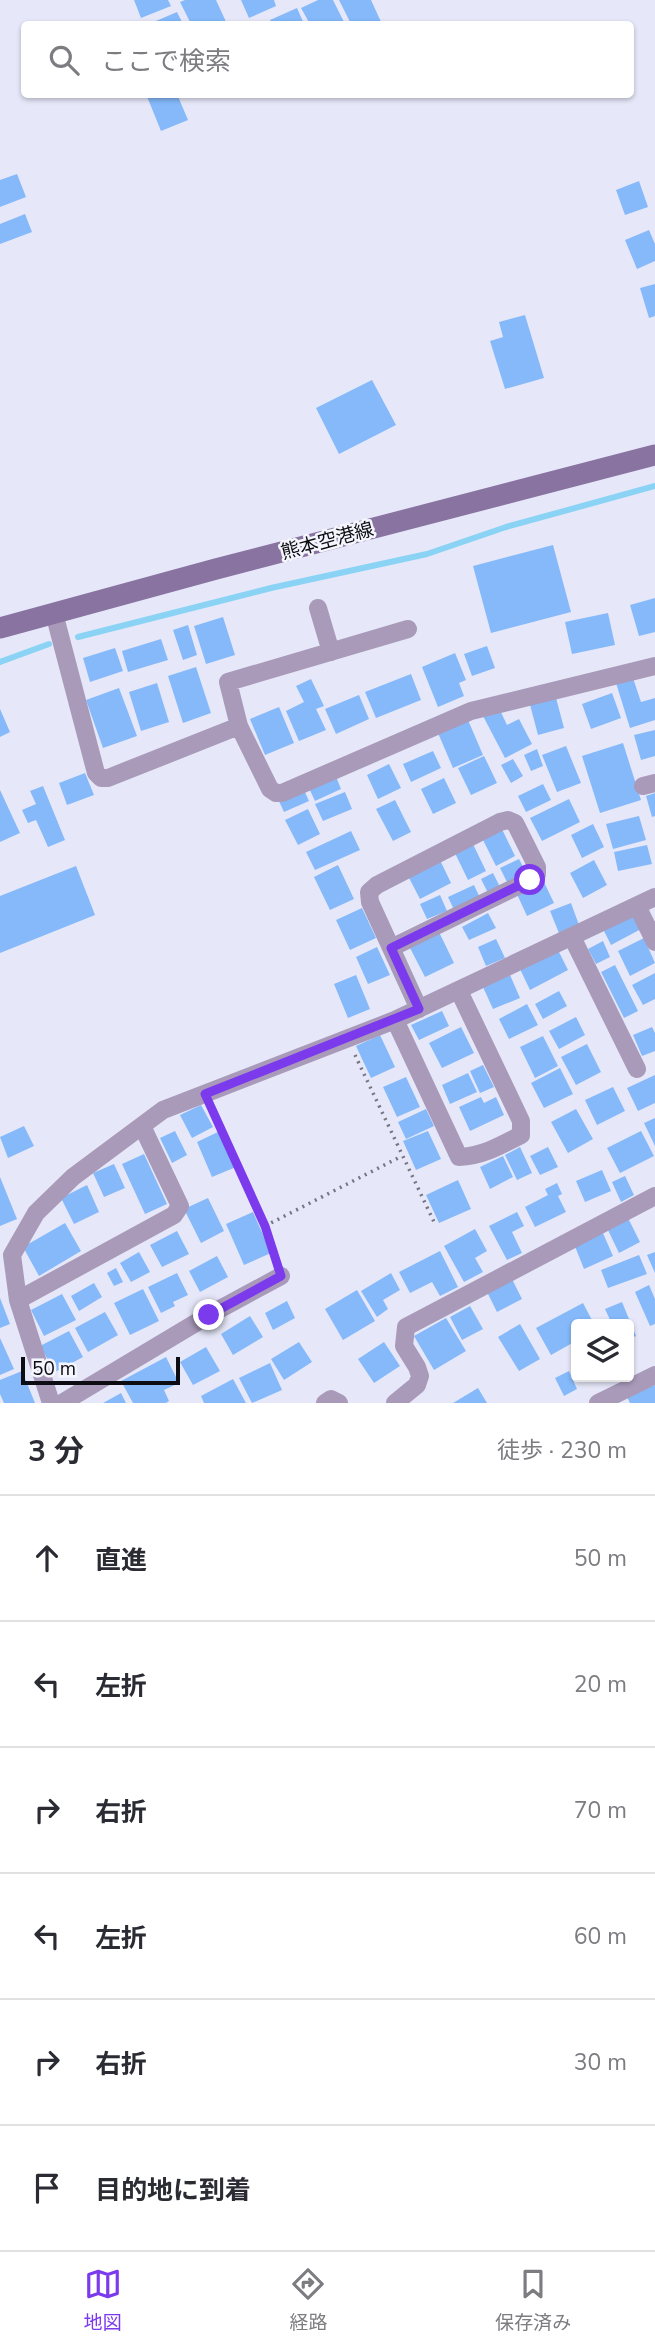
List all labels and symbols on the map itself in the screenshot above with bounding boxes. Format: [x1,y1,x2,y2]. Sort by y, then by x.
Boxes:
street label: 熊本空港線 [278,516,377,566]
route start [514,864,545,895]
route end [193,1299,224,1330]
scale bar [21,1354,180,1386]

